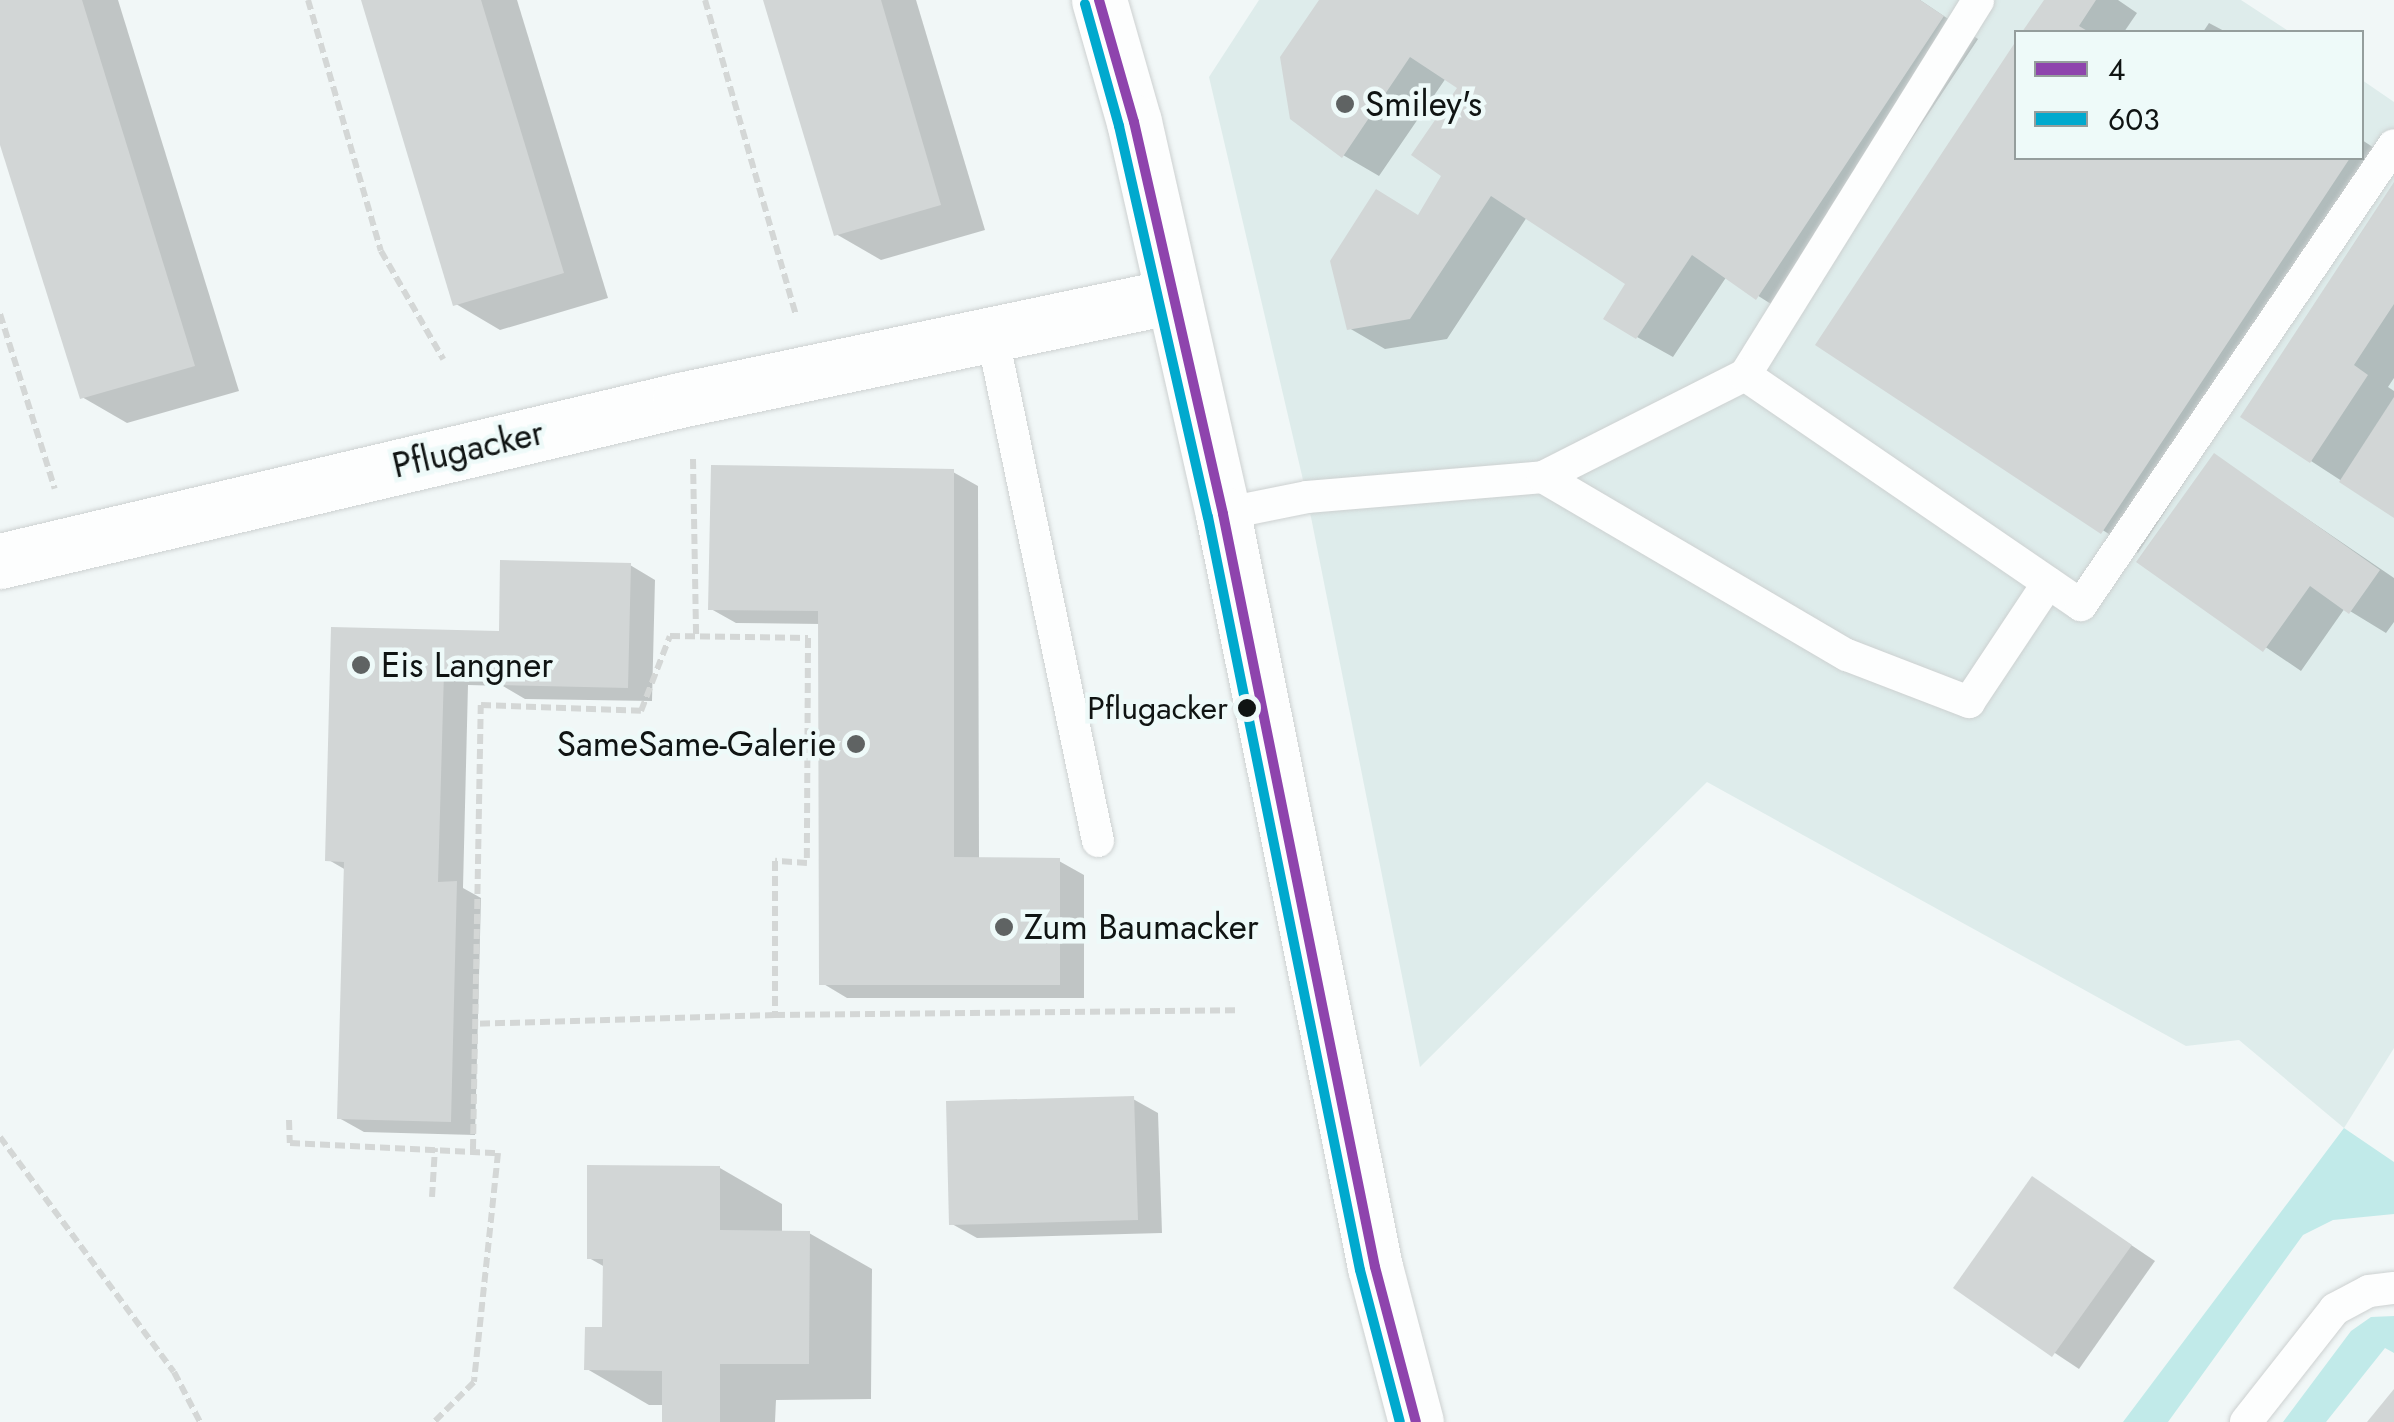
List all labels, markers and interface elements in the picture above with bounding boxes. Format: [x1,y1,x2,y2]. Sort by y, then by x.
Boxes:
legend [2014,30,2364,160]
text: 4 [2108,48,2126,91]
place label: Smiley's [1365,83,1482,125]
marker: Smiley's [1334,93,1356,115]
text: 603 [2108,98,2160,141]
street label: Pflugacker [388,411,548,487]
place label: Eis Langner [381,644,553,686]
marker: Eis Langner [350,654,372,676]
place label: Pflugacker [1087,689,1228,727]
marker: Pflugacker [1237,698,1257,718]
place label: SameSame-Galerie [557,723,836,765]
marker: SameSame-Galerie [845,733,867,755]
place label: Zum Baumacker [1024,906,1259,948]
marker: Zum Baumacker [993,916,1015,938]

